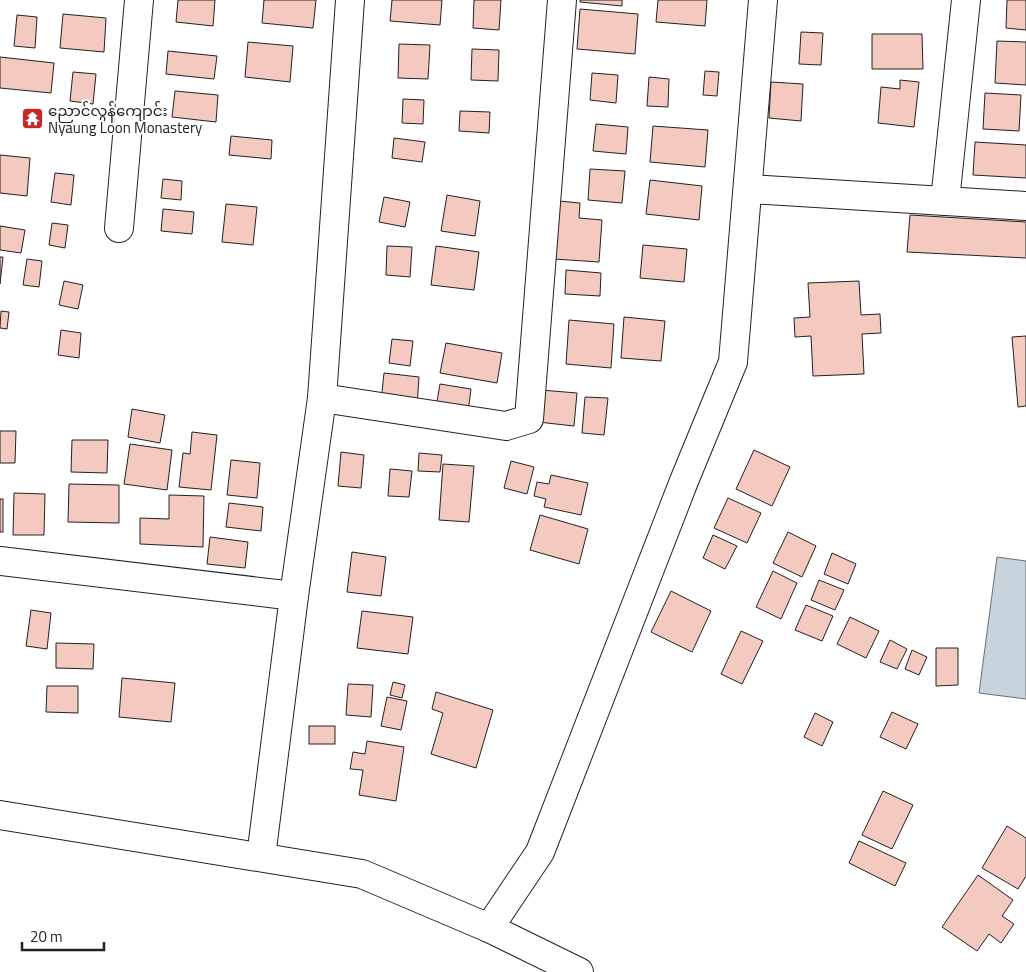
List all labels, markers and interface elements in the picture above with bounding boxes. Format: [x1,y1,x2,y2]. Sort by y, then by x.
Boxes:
place label: ညောင်လွန်ကျောင်း Nyaung Loon Monastery [48,99,202,139]
temple icon: ညောင်လွန်ကျောင်း Nyaung Loon Monastery [20,107,44,131]
scale bar [22,920,105,952]
text: 20 m [30,925,63,948]

